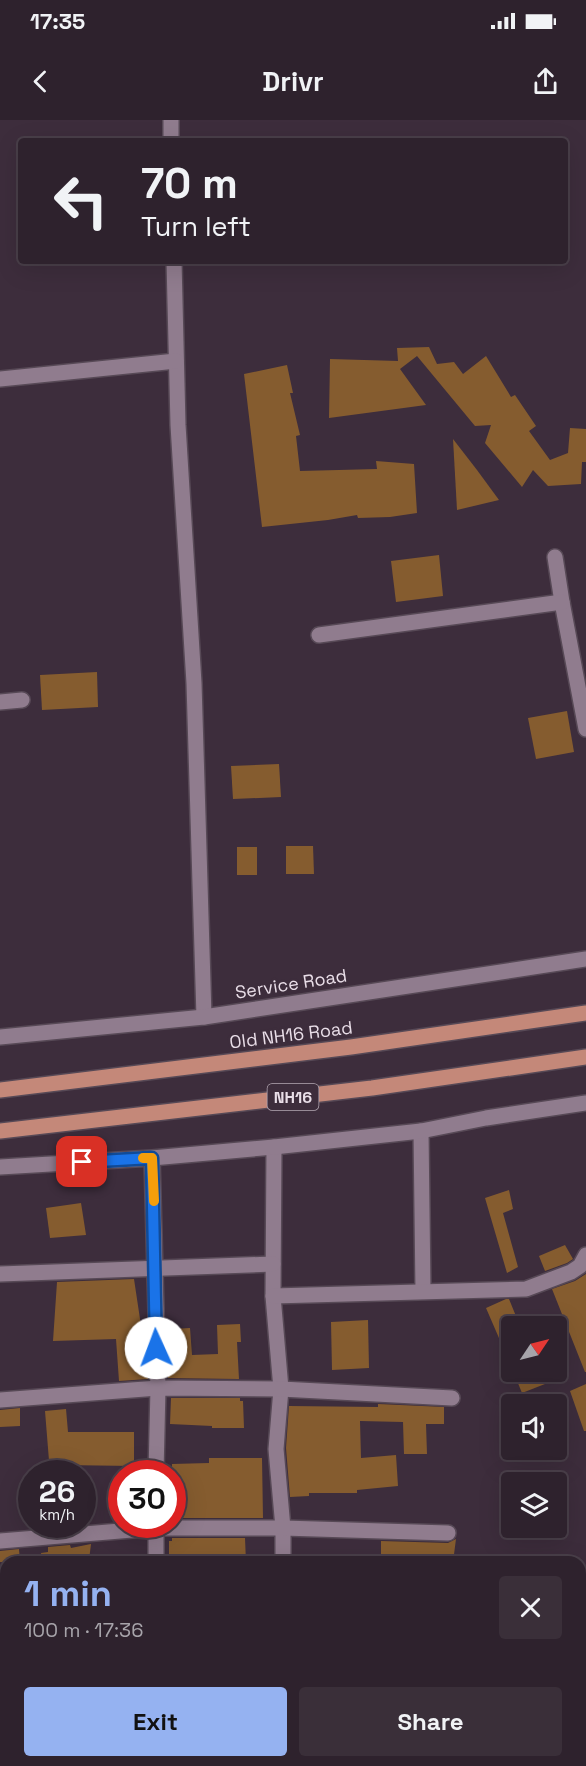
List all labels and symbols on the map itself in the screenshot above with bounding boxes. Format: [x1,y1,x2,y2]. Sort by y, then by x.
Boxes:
street label: Service Road [233,963,348,1004]
street label: Old NH16 Road [228,1016,354,1053]
road number: NH16 [268,1084,318,1110]
pin [56,1136,107,1187]
position arrow [124,1316,188,1380]
north arrow [501,1316,567,1382]
speed limit sign: 30 [108,1460,186,1538]

